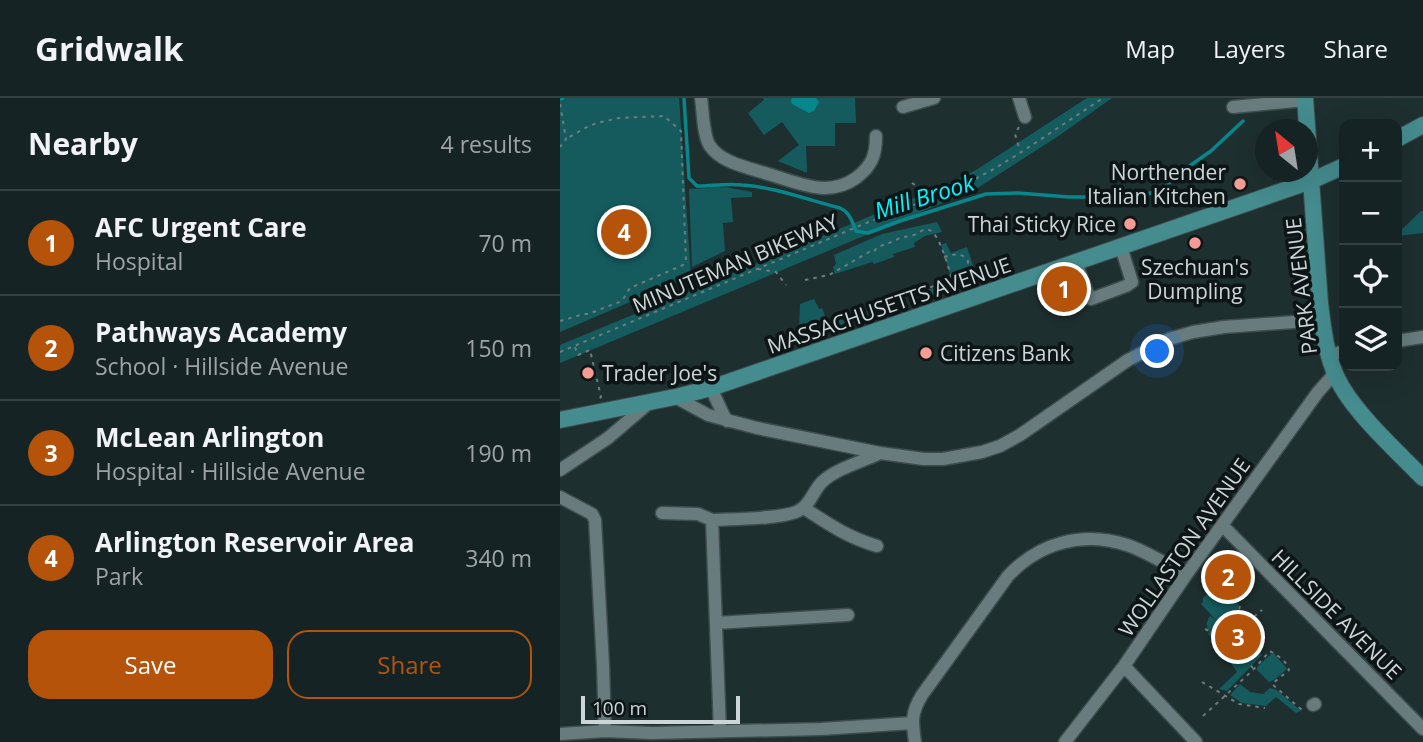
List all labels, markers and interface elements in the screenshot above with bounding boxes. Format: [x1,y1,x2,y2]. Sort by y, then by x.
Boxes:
text: Gridwalk [35,26,184,71]
text: Map [1125,32,1175,65]
text: Layers [1213,32,1286,65]
text: Share [1324,32,1388,65]
north arrow [1255,119,1318,182]
map controls [1339,119,1402,371]
button: + [1339,119,1402,182]
text: Nearby [28,123,138,164]
text: 4 results [441,128,532,160]
place label: Northender Italian Kitchen [1087,158,1226,210]
water label: Mill Brook [870,165,978,226]
marker: Northender Italian Kitchen [1232,176,1248,192]
button: − [1339,182,1402,245]
pin: 4 [601,206,647,258]
street label: MINUTEMAN BIKEWAY [628,207,842,319]
text: AFC Urgent Care [95,209,307,245]
place label: Thai Sticky Rice [968,210,1116,238]
marker: Thai Sticky Rice [1122,216,1138,232]
street label: PARK AVENUE [1279,216,1323,356]
text: 1 [44,227,58,259]
text: 70 m [478,227,532,259]
marker: Szechuan's Dumpling [1187,235,1203,251]
text: Hospital [95,245,183,277]
button: locate [1339,245,1402,308]
street label: MASSACHUSETTS AVENUE [763,250,1015,360]
place label: Szechuan's Dumpling [1141,253,1249,305]
pin: 1 [1041,263,1087,315]
button: layers [1339,308,1402,371]
text: Pathways Academy [95,314,347,350]
text: 2 [44,332,58,364]
text: 150 m [465,332,532,364]
your location [1140,334,1174,368]
place label: Citizens Bank [940,339,1070,367]
marker: Citizens Bank [918,345,934,361]
text: School · Hillside Avenue [95,350,348,382]
place label: Trader Joe's [602,359,717,387]
marker: Trader Joe's [580,365,596,381]
text: McLean Arlington [95,419,324,455]
text: 3 [44,437,58,469]
text: 190 m [465,437,532,469]
street label: WOLLASTON AVENUE [1112,452,1256,642]
text: Hospital · Hillside Avenue [95,455,366,487]
text: Arlington Reservoir Area [95,524,414,560]
text: 4 [44,542,58,574]
text: 340 m [465,542,532,574]
street label: HILLSIDE AVENUE [1266,543,1408,685]
pin: 2 [1205,551,1251,603]
text: Park [95,560,143,592]
pin: 3 [1215,611,1261,663]
button: Save [28,630,273,699]
button: Share [287,630,532,699]
scale bar [581,693,740,725]
text: 100 m [592,695,647,721]

